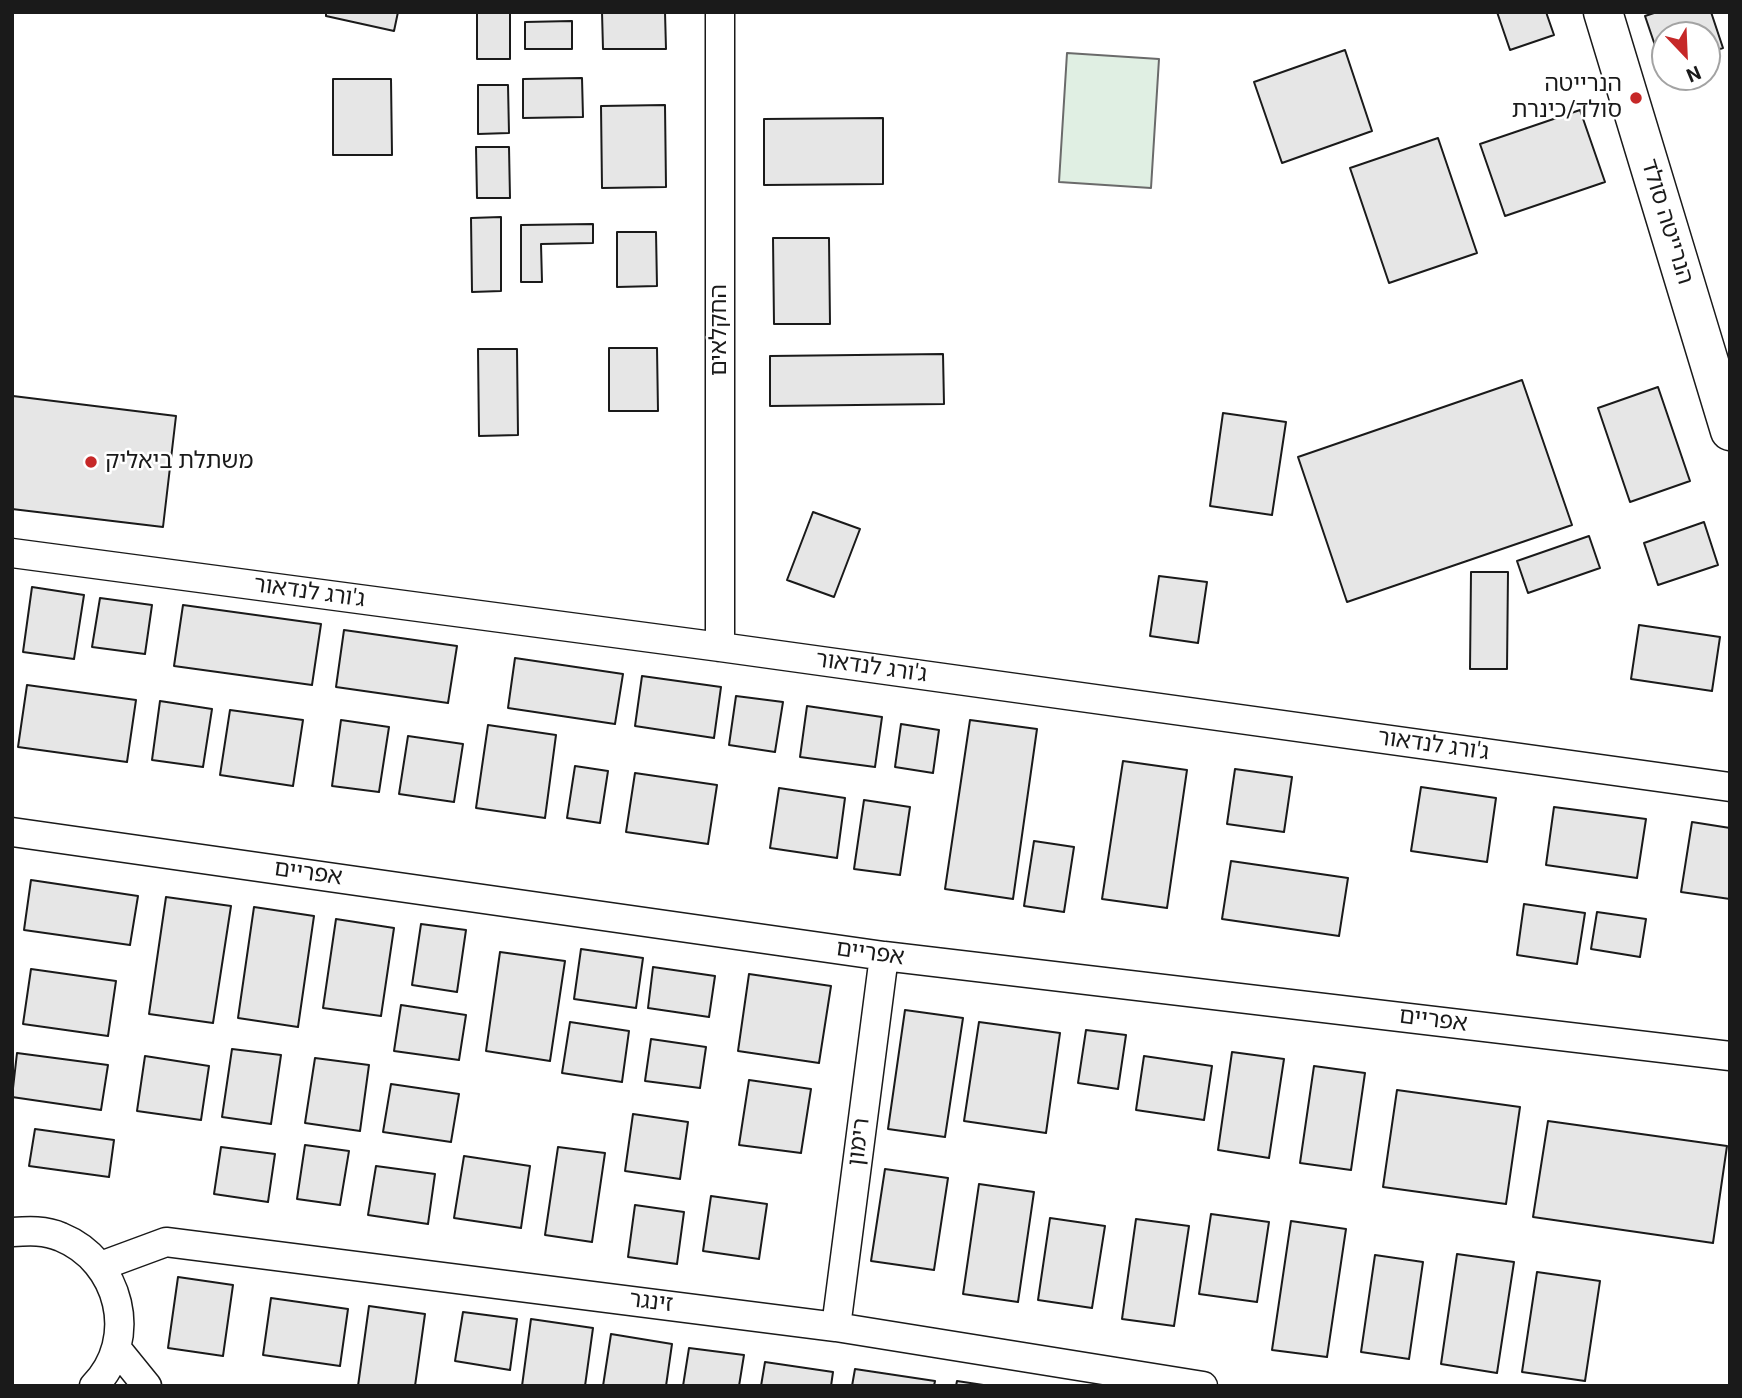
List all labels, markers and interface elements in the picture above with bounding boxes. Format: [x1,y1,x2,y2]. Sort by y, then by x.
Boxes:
north arrow [1651,21,1721,91]
text: N [1683,61,1704,87]
place label: הנרייטה סולד/כינרת [1512,71,1622,125]
marker: הנרייטה סולד/כינרת [1628,90,1644,106]
street label: הנרייטה סולד [1634,156,1698,288]
street label: החקלאים [706,284,734,376]
place label: משתלת ביאליק [105,448,254,476]
marker: משתלת ביאליק [83,454,99,470]
street label: ג'ורג לנדאור [252,572,366,614]
street label: ג'ורג לנדאור [814,647,928,689]
street label: ג'ורג לנדאור [1376,725,1490,767]
street label: אפריים [272,856,344,892]
street label: אפריים [834,936,906,972]
street label: אפריים [1397,1003,1469,1039]
street label: רימון [843,1116,877,1168]
street label: זינגר [628,1287,674,1319]

